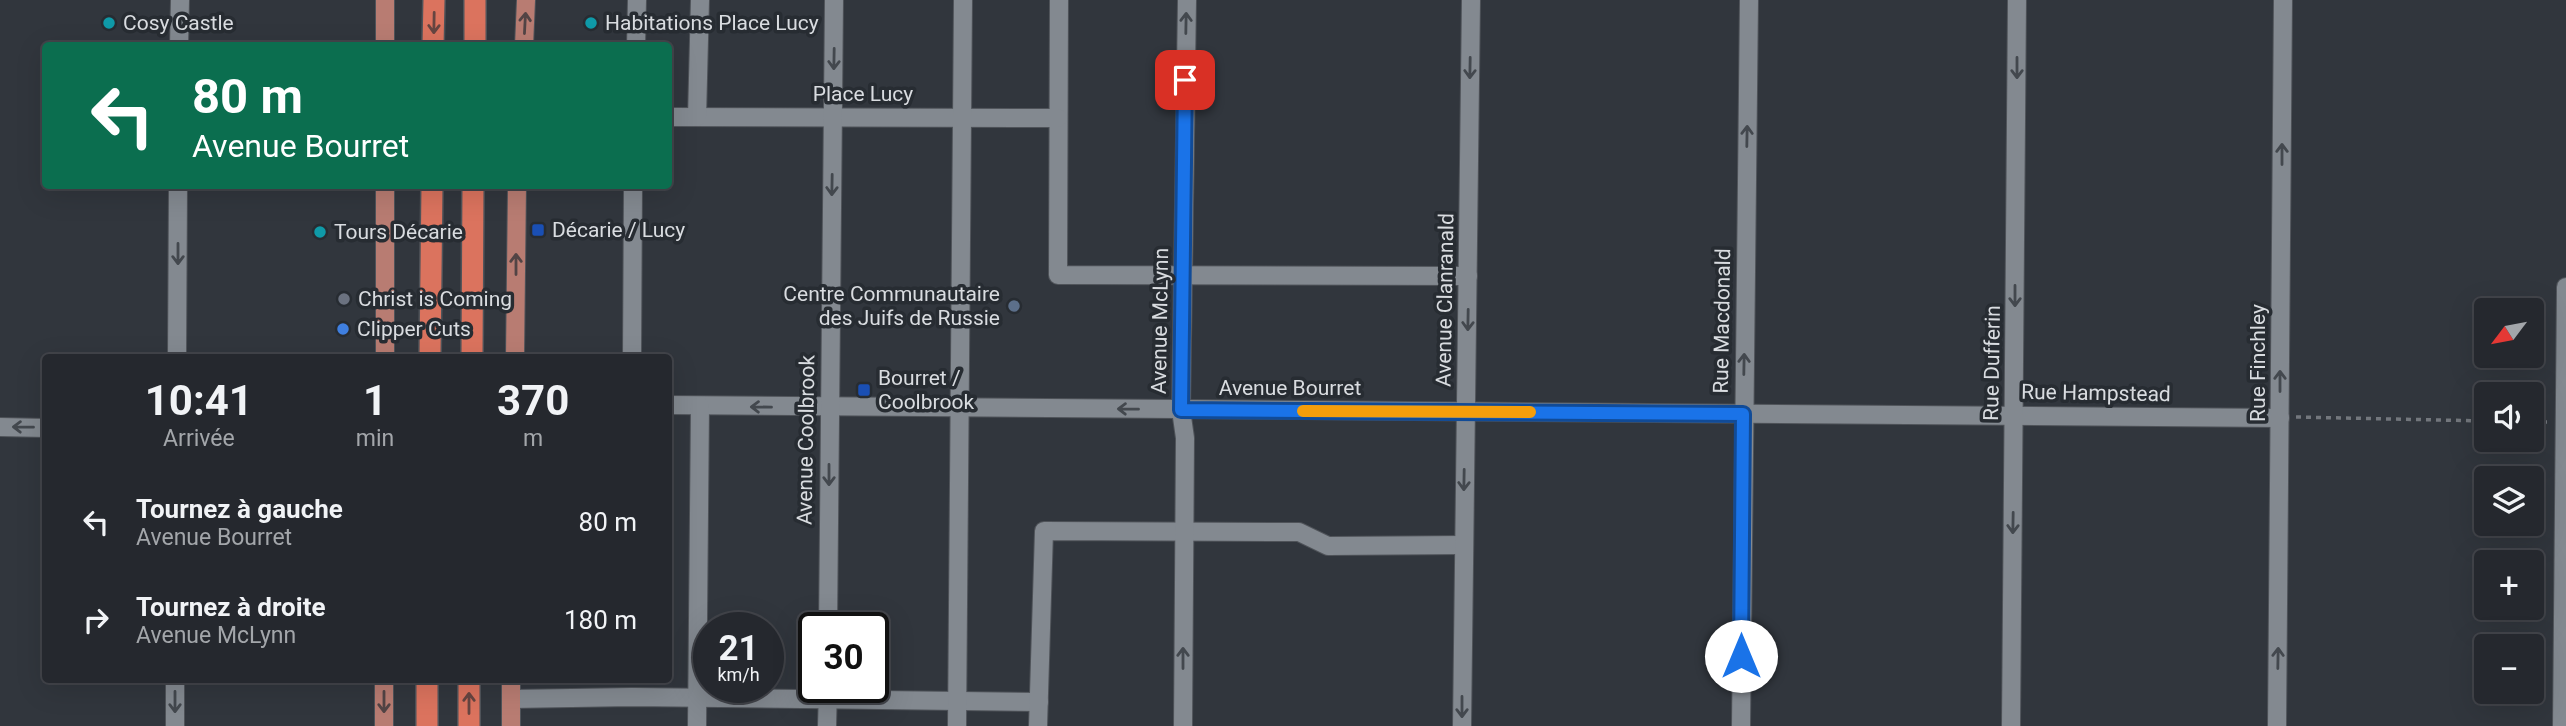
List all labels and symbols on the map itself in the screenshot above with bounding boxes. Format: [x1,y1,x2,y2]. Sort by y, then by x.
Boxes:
place label: Cosy Castle [123,11,234,35]
one-way arrow [427,11,440,34]
place label: Habitations Place Lucy [605,11,819,35]
one-way arrow [518,12,531,35]
one-way arrow [1179,12,1193,35]
marker: Cosy Castle [101,15,117,31]
marker: Habitations Place Lucy [583,15,599,31]
one-way arrow [827,47,841,70]
pin [1155,50,1215,110]
one-way arrow [1464,56,1477,79]
one-way arrow [2010,56,2024,79]
street label: Place Lucy [813,82,913,106]
one-way arrow [1740,125,1754,148]
one-way arrow [2275,143,2289,166]
one-way arrow [825,174,839,197]
street label: Avenue Clanranald [1431,213,1459,387]
place label: Décarie / Lucy [552,218,685,242]
place label: Tours Décarie [334,220,463,244]
marker: Décarie / Lucy [530,222,546,238]
marker: Tours Décarie [312,224,328,240]
one-way arrow [171,242,185,265]
street label: Avenue McLynn [1147,248,1173,394]
street label: Rue Macdonald [1709,248,1735,394]
one-way arrow [509,253,523,276]
place label: Centre Communautaire des Juifs de Russie [783,282,1000,330]
one-way arrow [2009,284,2022,307]
place label: Christ is Coming [358,287,512,311]
marker: Christ is Coming [336,291,352,307]
marker: Centre Communautaire des Juifs de Russie [1006,298,1022,314]
north arrow [2474,298,2544,368]
street label: Rue Finchley [2246,304,2270,422]
street label: Rue Dufferin [1979,305,2005,421]
one-way arrow [1461,308,1474,331]
place label: Clipper Cuts [357,317,471,341]
marker: Clipper Cuts [335,321,351,337]
one-way arrow [1737,353,1751,376]
street label: Avenue Coolbrook [793,355,819,525]
place label: Bourret / Coolbrook [878,366,974,414]
one-way arrow [2273,370,2287,393]
street label: Avenue Bourret [1219,376,1361,400]
street label: Rue Hampstead [2021,380,2171,406]
marker: Bourret / Coolbrook [856,382,872,398]
one-way arrow [750,400,773,413]
one-way arrow [1117,403,1140,416]
one-way arrow [12,421,35,434]
one-way arrow [822,463,836,486]
one-way arrow [1457,468,1471,491]
one-way arrow [2006,511,2020,534]
speed limit sign: 30 [798,612,889,703]
position arrow [1704,619,1778,693]
one-way arrow [1176,647,1190,670]
one-way arrow [2271,647,2285,670]
one-way arrow [168,691,182,714]
one-way arrow [377,691,391,714]
one-way arrow [462,691,476,714]
one-way arrow [1455,696,1469,719]

